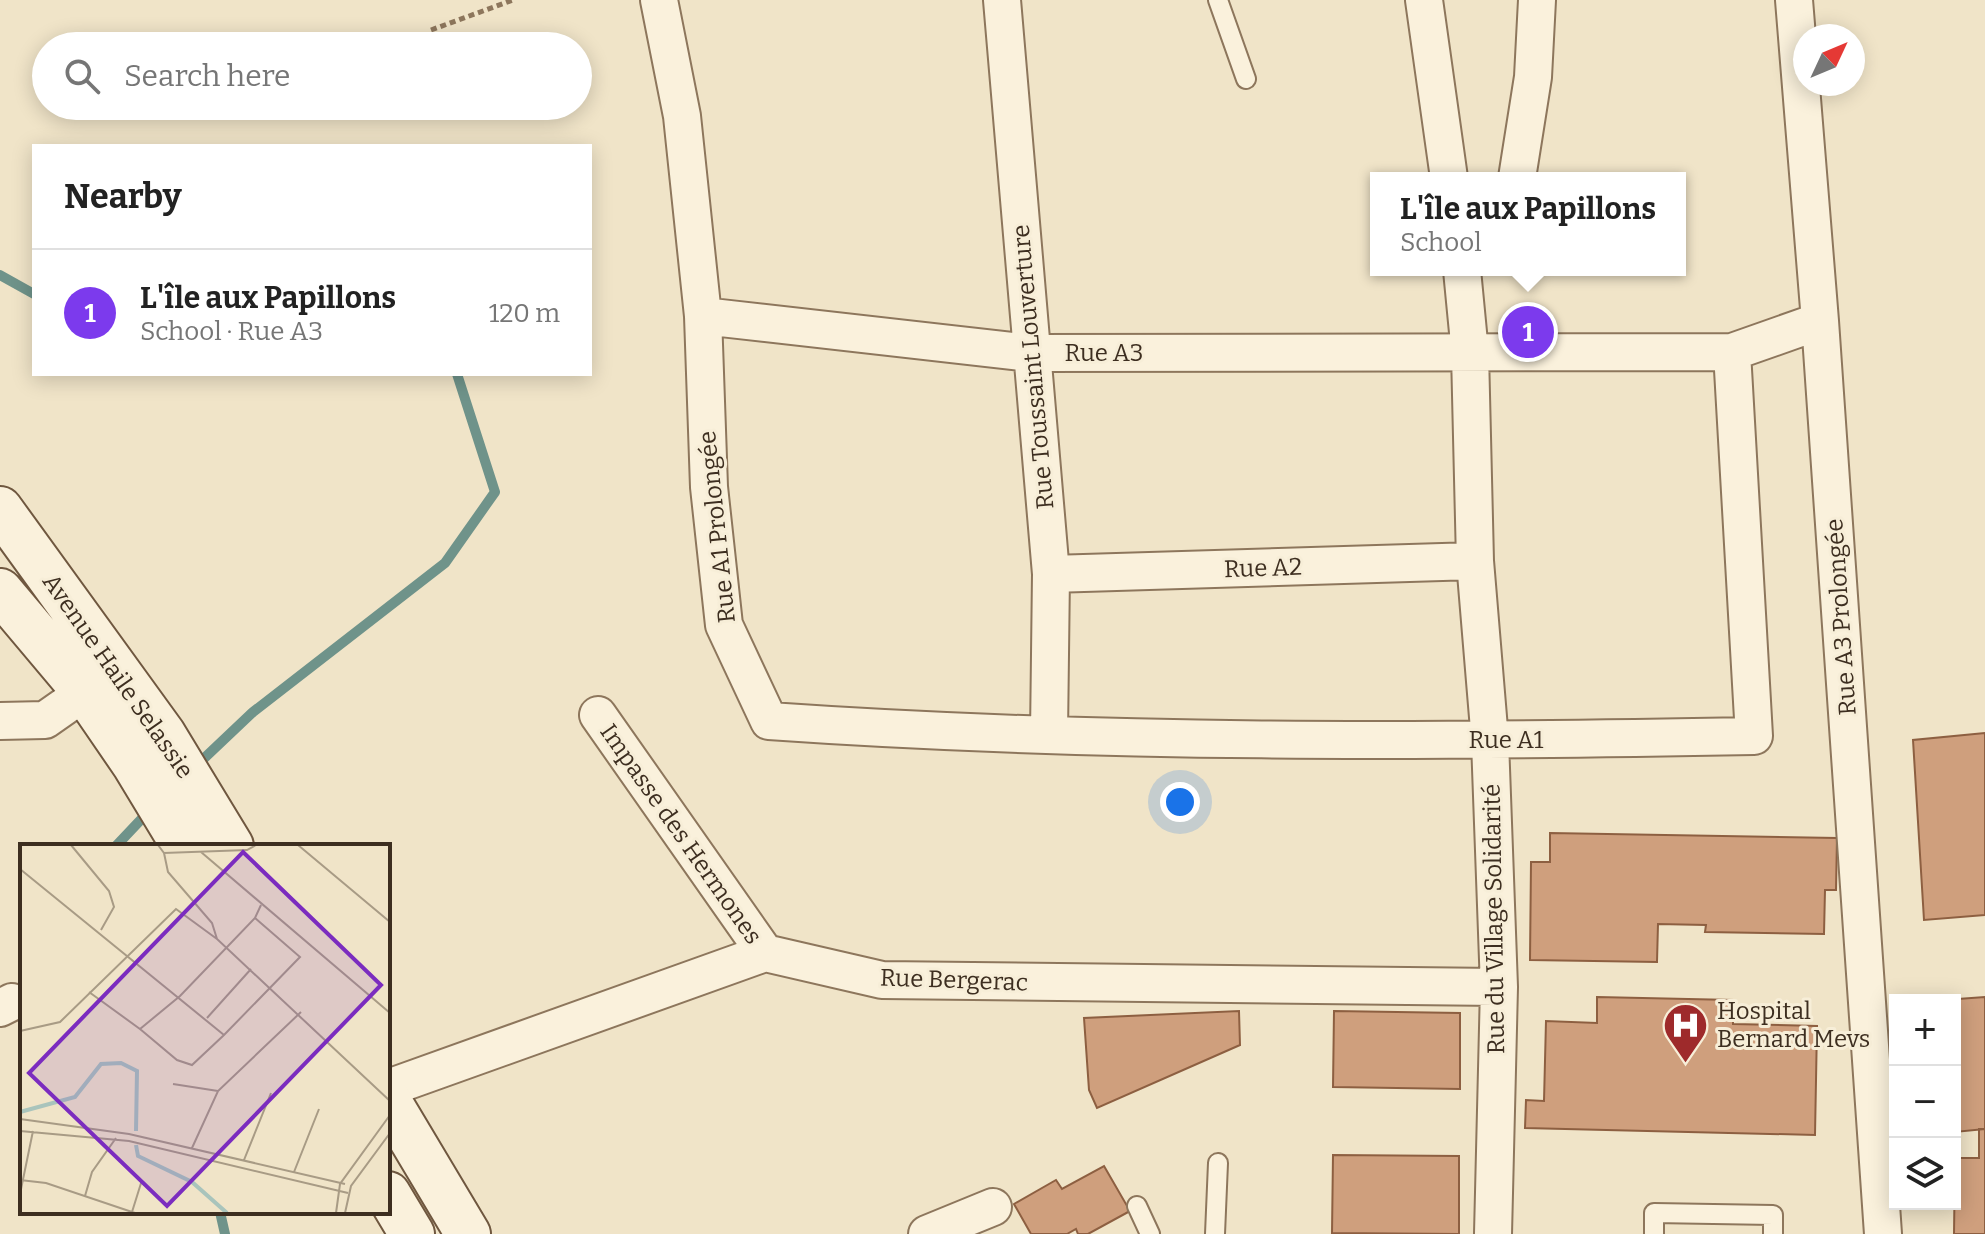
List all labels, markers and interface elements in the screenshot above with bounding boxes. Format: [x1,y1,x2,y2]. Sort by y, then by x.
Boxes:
north arrow [1793,24,1865,96]
search box [32,32,592,120]
icon: search [60,54,104,98]
text: Search here [124,58,291,94]
popup [1370,172,1686,276]
text: Nearby [64,176,182,217]
text: L'île aux Papillons [1400,191,1656,227]
street label: Rue Toussaint Louverture [1007,224,1059,510]
text: School [1400,227,1482,258]
text: L'île aux Papillons [140,280,396,316]
text: 1 [84,298,96,329]
text: 120 m [489,298,560,329]
pin: 1 [1502,302,1554,362]
text: School · Rue A3 [140,316,323,347]
street label: Rue A3 [1065,339,1143,367]
street label: Rue A1 Prolongée [693,430,741,624]
street label: Rue A3 Prolongée [1820,518,1862,716]
street label: Rue A2 [1223,553,1303,583]
street label: Avenue Haile Selassie [37,568,199,784]
street label: Impasse des Hermones [594,719,768,949]
street label: Rue A1 [1469,726,1544,754]
your location [1160,782,1200,822]
street label: Rue du Village Solidarité [1478,784,1510,1054]
inset map [20,844,390,1214]
street label: Rue Bergerac [879,963,1029,997]
map controls [1889,994,1961,1210]
button: + [1889,994,1961,1066]
place label: Hospital Bernard Mevs [1717,997,1870,1053]
hospital icon: Hospital Bernard Mevs [1662,1001,1710,1064]
button: − [1889,1066,1961,1138]
button: layers [1889,1138,1961,1210]

